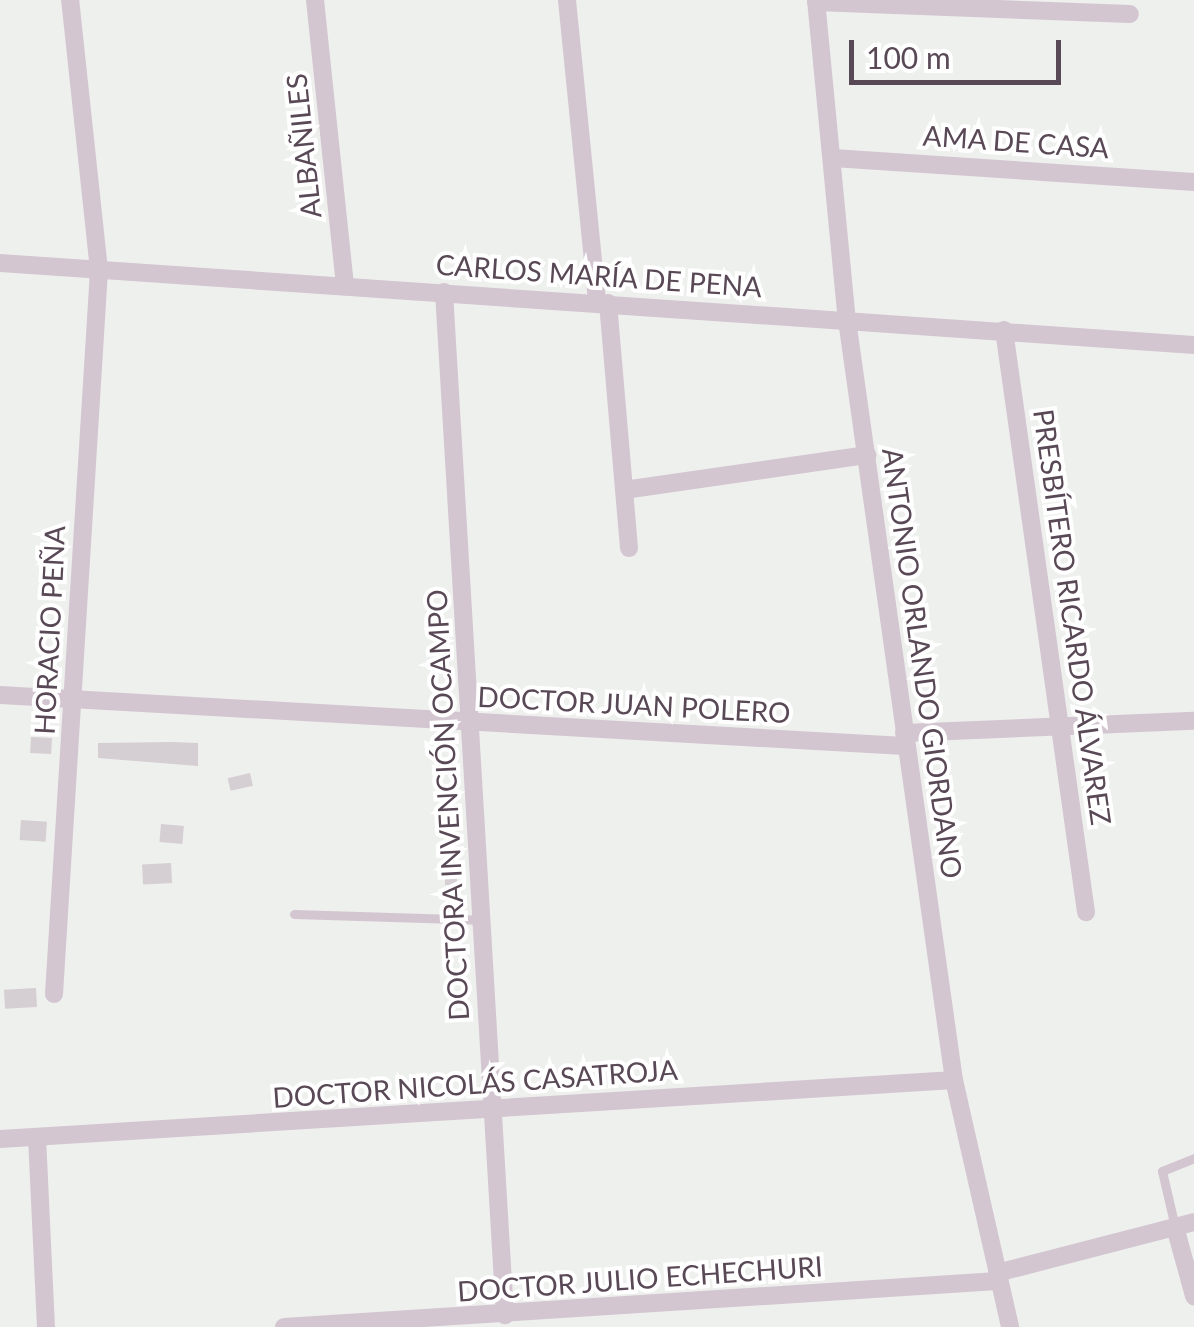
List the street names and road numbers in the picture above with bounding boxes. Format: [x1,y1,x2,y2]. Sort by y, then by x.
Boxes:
street label: ALBAÑILES [279,72,327,220]
street label: AMA DE CASA [921,118,1111,164]
street label: CARLOS MARÍA DE PENA [434,247,764,303]
street label: PRESBÍTERO RICARDO ÁLVAREZ [1027,406,1119,828]
street label: ANTONIO ORLANDO GIORDANO [876,446,970,880]
street label: HORACIO PEÑA [27,525,71,735]
street label: DOCTORA INVENCIÓN OCAMPO [419,588,475,1022]
street label: DOCTOR JUAN POLERO [476,679,792,729]
street label: DOCTOR NICOLÁS CASATROJA [271,1052,679,1114]
street label: DOCTOR JULIO ECHECHURI [456,1248,824,1308]

